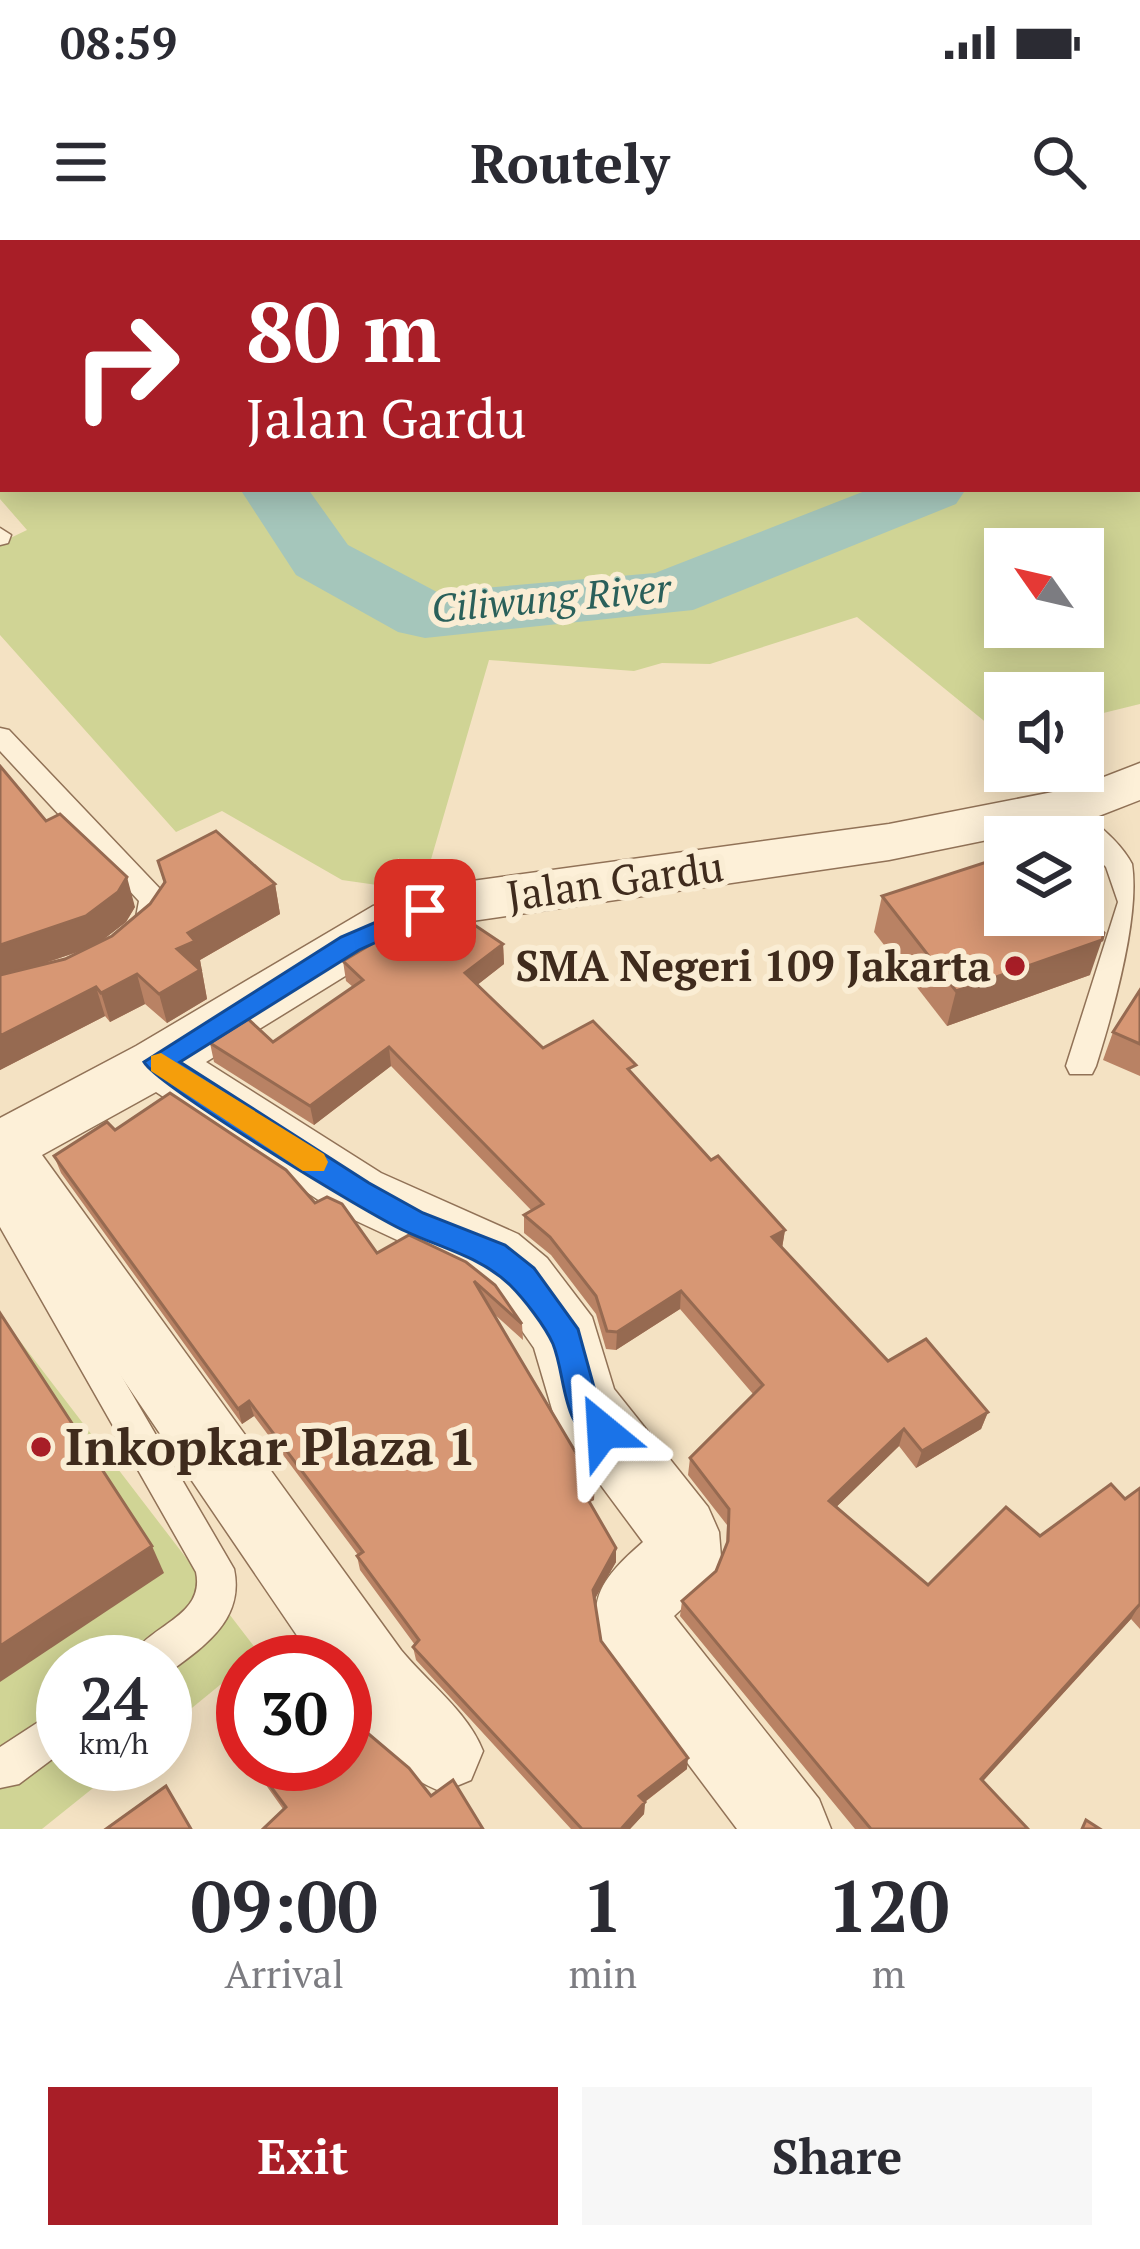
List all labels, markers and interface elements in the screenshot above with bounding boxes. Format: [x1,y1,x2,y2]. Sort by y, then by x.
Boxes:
text: 08:59 [60,12,177,72]
text: Routely [471,127,670,198]
icon: menu [48,129,114,195]
icon: search [1026,129,1092,195]
text: 80 m [246,275,441,386]
icon: right [48,288,204,444]
text: Jalan Gardu [246,382,527,453]
north arrow [984,528,1104,648]
map controls [984,528,1104,936]
water label: Ciliwung River [429,560,675,633]
button: sound [984,672,1104,792]
button: layers [984,816,1104,936]
street label: Jalan Gardu [503,837,727,923]
pin [374,859,476,961]
icon: arrive [392,877,458,943]
place label: SMA Negeri 109 Jakarta [516,937,991,993]
marker: SMA Negeri 109 Jakarta [1002,953,1028,979]
position arrow [540,1368,666,1494]
place label: Inkopkar Plaza 1 [65,1412,476,1480]
marker: Inkopkar Plaza 1 [28,1434,54,1460]
speed limit sign: 30 [216,1635,372,1791]
text: 24 [80,1658,148,1737]
text: km/h [79,1723,149,1763]
text: 09:00 [190,1857,378,1953]
text: 1 [582,1857,623,1953]
text: 120 [827,1857,949,1953]
text: Arrival [224,1947,344,1999]
text: min [568,1947,637,1999]
text: m [872,1947,905,1999]
button: Exit [48,2087,558,2225]
button: Share [582,2087,1092,2225]

